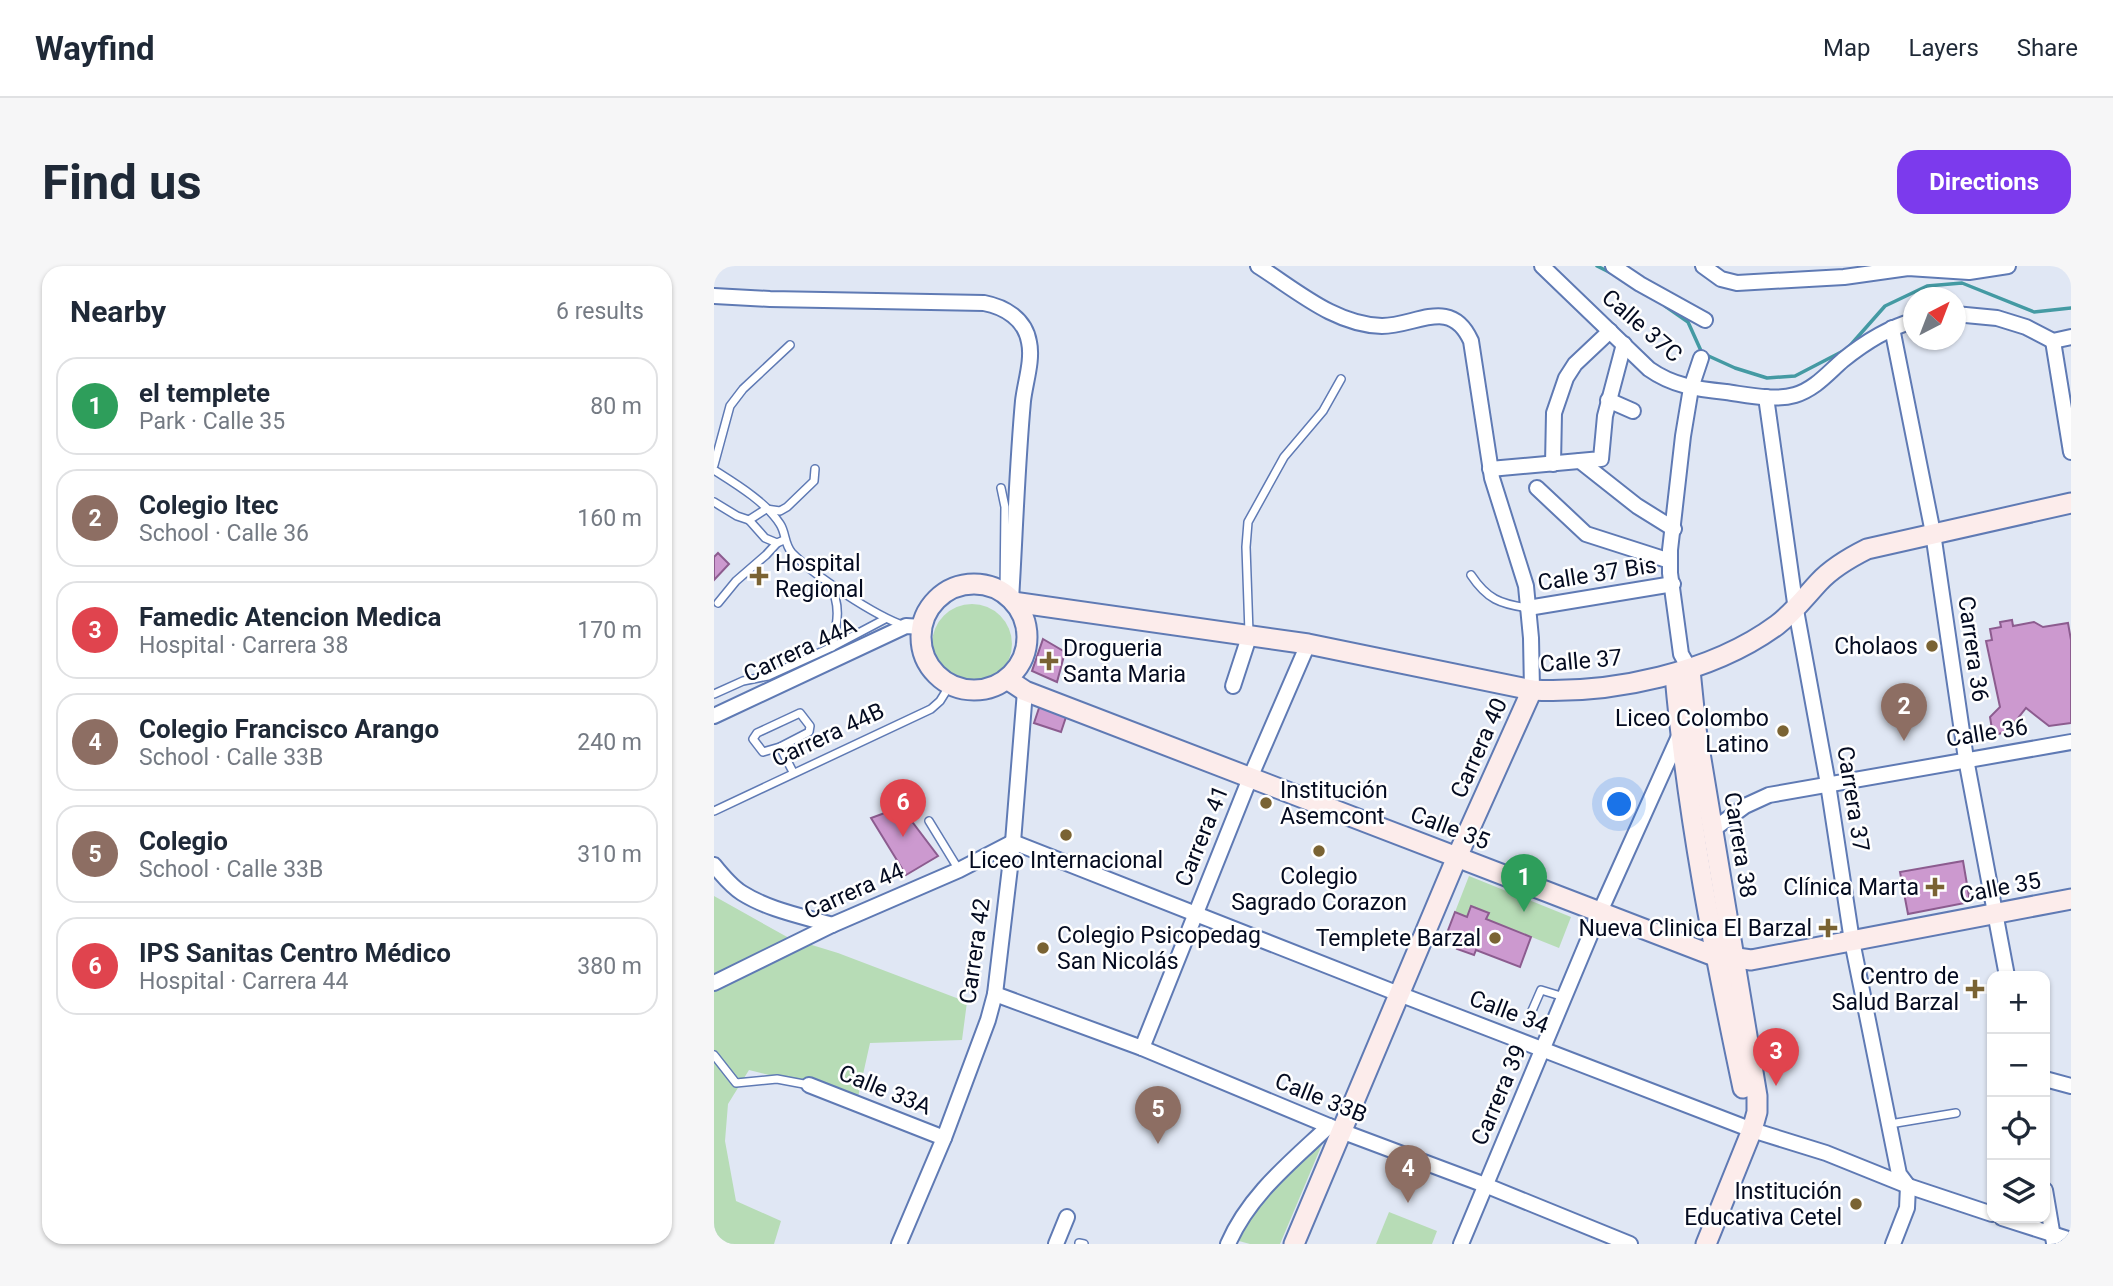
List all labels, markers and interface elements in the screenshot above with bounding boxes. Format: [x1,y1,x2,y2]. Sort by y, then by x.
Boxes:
text: Wayfind [35,29,155,68]
text: Map [1823,34,1871,62]
text: Layers [1909,34,1979,62]
text: Share [2017,34,2078,62]
button: Directions [1897,150,2071,214]
text: Find us [42,154,202,211]
street label: Calle 37C [1596,284,1688,368]
north arrow [1903,287,1966,350]
text: Nearby [70,294,166,329]
text: 6 results [556,298,644,325]
text: el templete [139,378,270,408]
text: 1 [88,393,102,420]
text: 80 m [590,393,642,420]
text: Park · Calle 35 [139,408,285,435]
text: Colegio Itec [139,490,278,520]
text: 2 [88,505,102,532]
text: 160 m [577,505,642,532]
text: School · Calle 36 [139,520,309,547]
place label: Hospital Regional [775,550,864,603]
street label: Calle 37 Bis [1536,551,1658,597]
marker: Hospital Regional [749,566,769,586]
street label: Carrera 36 [1952,594,1994,704]
text: Famedic Atencion Medica [139,602,441,632]
street label: Carrera 44A [739,612,861,688]
text: 3 [88,617,102,644]
text: 170 m [577,617,642,644]
text: Hospital · Carrera 38 [139,632,348,659]
place label: Cholaos [1834,633,1918,660]
place label: Drogueria Santa Maria [1063,635,1186,688]
marker: Cholaos [1924,638,1940,654]
street label: Calle 37 [1539,644,1623,678]
marker: Drogueria Santa Maria [1041,653,1057,669]
pin: 2 [1881,683,1927,741]
street label: Carrera 40 [1445,694,1513,802]
street label: Carrera 44B [768,697,888,773]
place label: Liceo Colombo Latino [1615,705,1769,758]
street label: Calle 36 [1944,713,2030,753]
text: Colegio Francisco Arango [139,714,439,744]
marker: Liceo Colombo Latino [1775,723,1791,739]
text: 4 [88,729,102,756]
text: 240 m [577,729,642,756]
text: School · Calle 33B [139,744,323,771]
street label: Carrera 37 [1831,744,1875,854]
place label: Institución Asemcont [1280,777,1388,830]
pin: 6 [880,779,926,837]
street label: Carrera 41 [1170,782,1234,890]
your location [1602,787,1636,821]
street label: Carrera 38 [1718,790,1762,900]
marker: Institución Asemcont [1258,795,1274,811]
street label: Calle 35 [1407,801,1493,855]
text: Colegio [139,826,228,856]
marker: Liceo Internacional [1058,827,1074,843]
text: 5 [88,841,102,868]
text: 310 m [577,841,642,868]
marker: Colegio Sagrado Corazon [1311,843,1327,859]
place label: Liceo Internacional [969,847,1163,874]
pin: 1 [1501,854,1547,912]
text: School · Calle 33B [139,856,323,883]
street label: Carrera 44 [800,857,908,925]
place label: Colegio Sagrado Corazon [1231,863,1407,916]
street label: Calle 35 [1957,867,2043,909]
place label: Clínica Marta [1783,874,1919,901]
marker: Clínica Marta [1925,877,1945,897]
street label: Carrera 42 [954,896,996,1006]
place label: Nueva Clinica El Barzal [1578,915,1812,942]
marker: Nueva Clinica El Barzal [1818,918,1838,938]
place label: Colegio Psicopedag San Nicolás [1057,922,1261,975]
place label: Templete Barzal [1316,925,1481,952]
marker: Templete Barzal [1487,930,1503,946]
text: IPS Sanitas Centro Médico [139,938,451,968]
marker: Colegio Psicopedag San Nicolás [1035,940,1051,956]
text: 6 [88,953,102,980]
text: 380 m [577,953,642,980]
place label: Centro de Salud Barzal [1832,963,1959,1016]
text: Hospital · Carrera 44 [139,968,348,995]
map controls [1987,971,2050,1223]
button: + [1987,971,2050,1034]
marker: Centro de Salud Barzal [1965,979,1985,999]
street label: Calle 34 [1466,985,1552,1039]
pin: 3 [1753,1028,1799,1086]
button: − [1987,1034,2050,1097]
street label: Carrera 39 [1466,1041,1532,1149]
street label: Calle 33A [835,1059,935,1121]
street label: Calle 33B [1271,1067,1371,1129]
pin: 5 [1135,1086,1181,1144]
button: locate [1987,1097,2050,1160]
pin: 4 [1385,1145,1431,1203]
button: layers [1987,1160,2050,1223]
place label: Institución Educativa Cetel [1684,1178,1842,1231]
marker: Institución Educativa Cetel [1848,1196,1864,1212]

